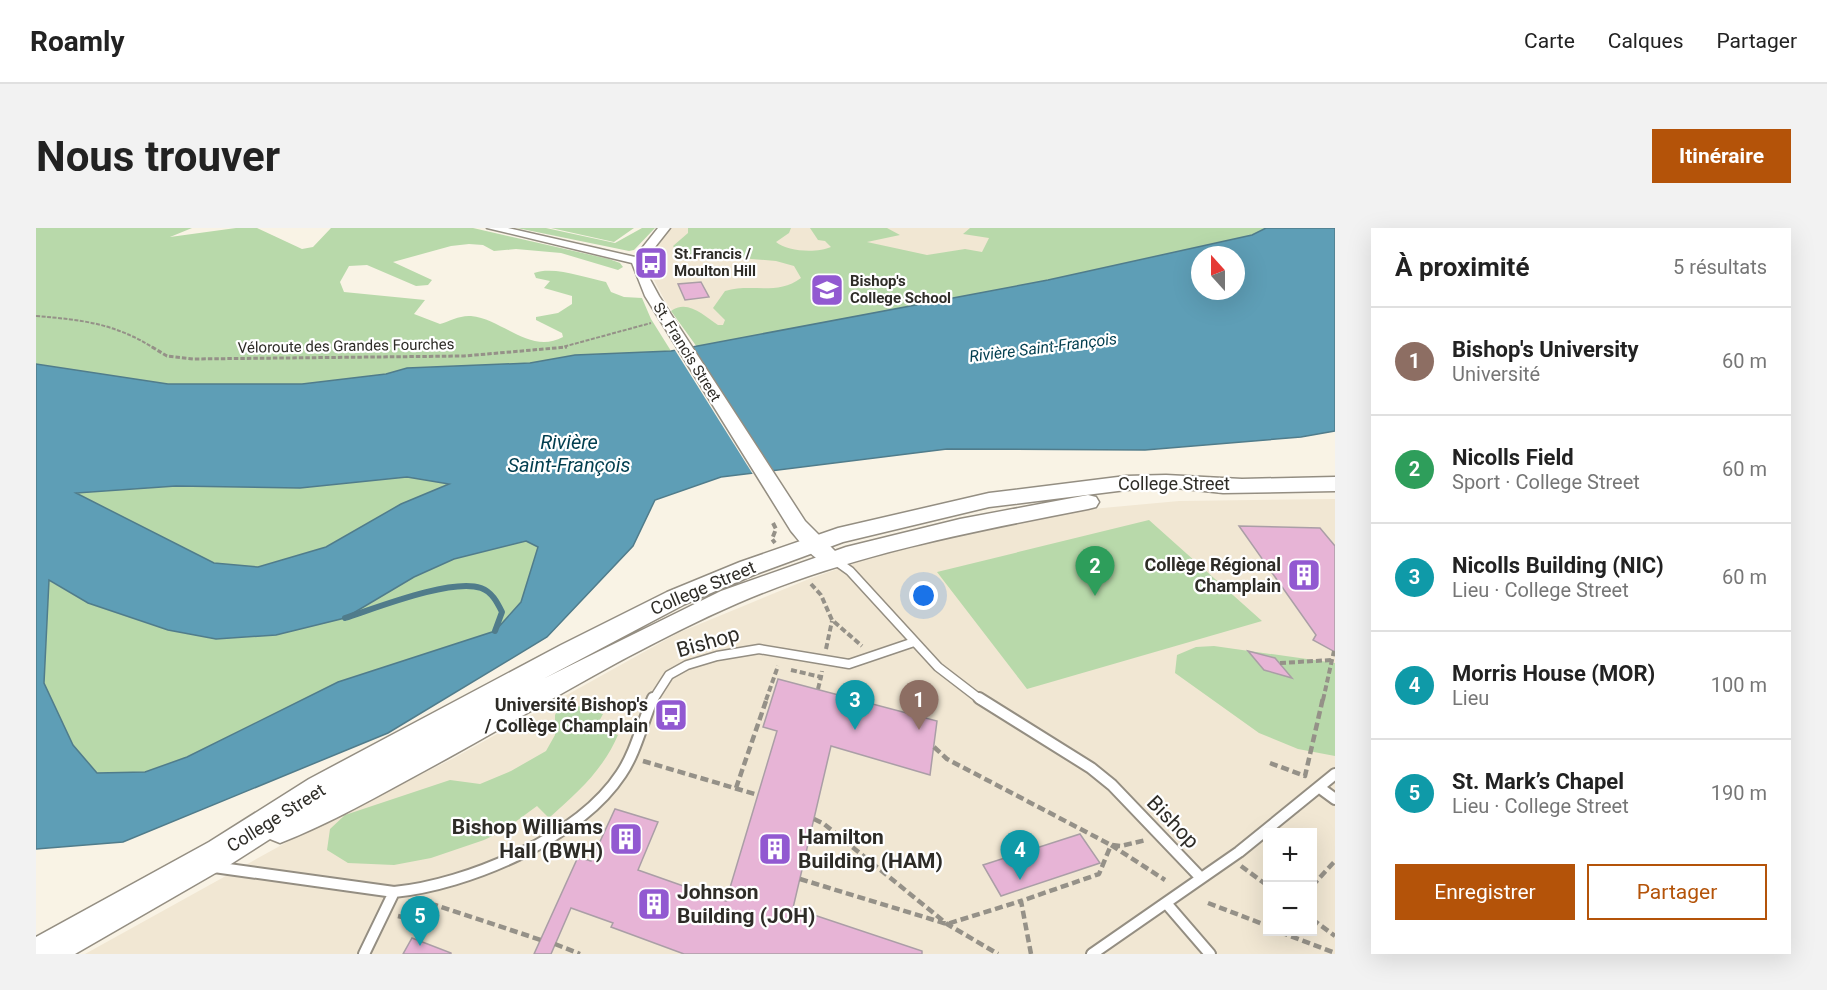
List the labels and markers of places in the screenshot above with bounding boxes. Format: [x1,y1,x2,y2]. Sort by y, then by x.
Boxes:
bus stop icon: St.Francis / Moulton Hill [633,245,669,281]
place label: St.Francis / Moulton Hill [674,245,756,280]
school or university icon: Bishop's College School [809,272,845,308]
place label: Bishop's College School [850,272,951,307]
pin: 2 [1076,546,1114,596]
place label: Collège Régional Champlain [1144,554,1281,596]
building icon: Collège Régional Champlain [1286,557,1322,593]
pin: 3 [836,680,874,730]
pin: 1 [900,680,938,730]
place label: Université Bishop's / Collège Champlain [484,694,648,736]
bus stop icon: Université Bishop's / Collège Champlain [653,697,689,733]
place label: Bishop Williams Hall (BWH) [452,815,603,863]
building icon: Bishop Williams Hall (BWH) [608,821,644,857]
place label: Hamilton Building (HAM) [798,825,943,873]
pin: 4 [1000,830,1040,880]
building icon: Hamilton Building (HAM) [757,831,793,867]
place label: Johnson Building (JOH) [677,880,815,928]
building icon: Johnson Building (JOH) [636,886,672,922]
pin: 5 [400,896,440,946]

